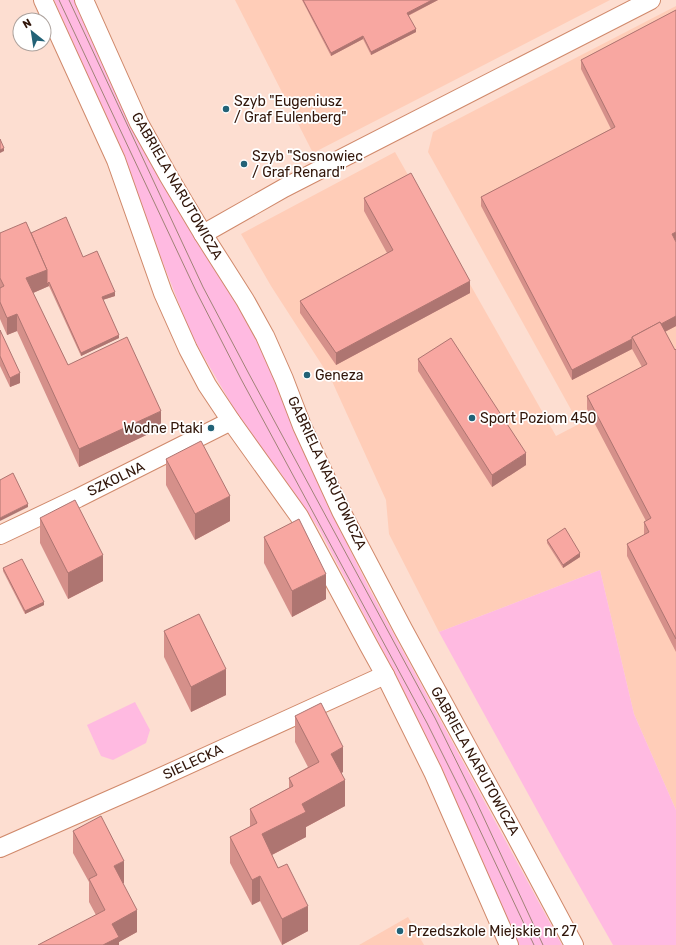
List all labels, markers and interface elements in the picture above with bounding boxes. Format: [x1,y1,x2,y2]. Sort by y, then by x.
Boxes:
north arrow [12,12,52,52]
text: N [21,16,34,31]
place label: Szyb "Eugeniusz / Graf Eulenberg" [234,93,346,126]
marker: Szyb "Eugeniusz / Graf Eulenberg" [221,104,231,114]
street label: GABRIELA NARUTOWICZA [128,109,227,263]
place label: Szyb "Sosnowiec / Graf Renard" [252,148,363,181]
marker: Szyb "Sosnowiec / Graf Renard" [239,159,249,169]
place label: Geneza [315,367,364,384]
marker: Geneza [302,370,312,380]
street label: GABRIELA NARUTOWICZA [284,394,370,553]
place label: Sport Poziom 450 [480,410,597,427]
marker: Sport Poziom 450 [467,413,477,423]
place label: Wodne Ptaki [123,420,203,437]
marker: Wodne Ptaki [206,423,216,433]
street label: SZKOLNA [85,458,148,500]
street label: GABRIELA NARUTOWICZA [427,684,523,839]
street label: SIELECKA [160,740,226,783]
place label: Przedszkole Miejskie nr 27 [408,923,577,940]
marker: Przedszkole Miejskie nr 27 [395,926,405,936]

